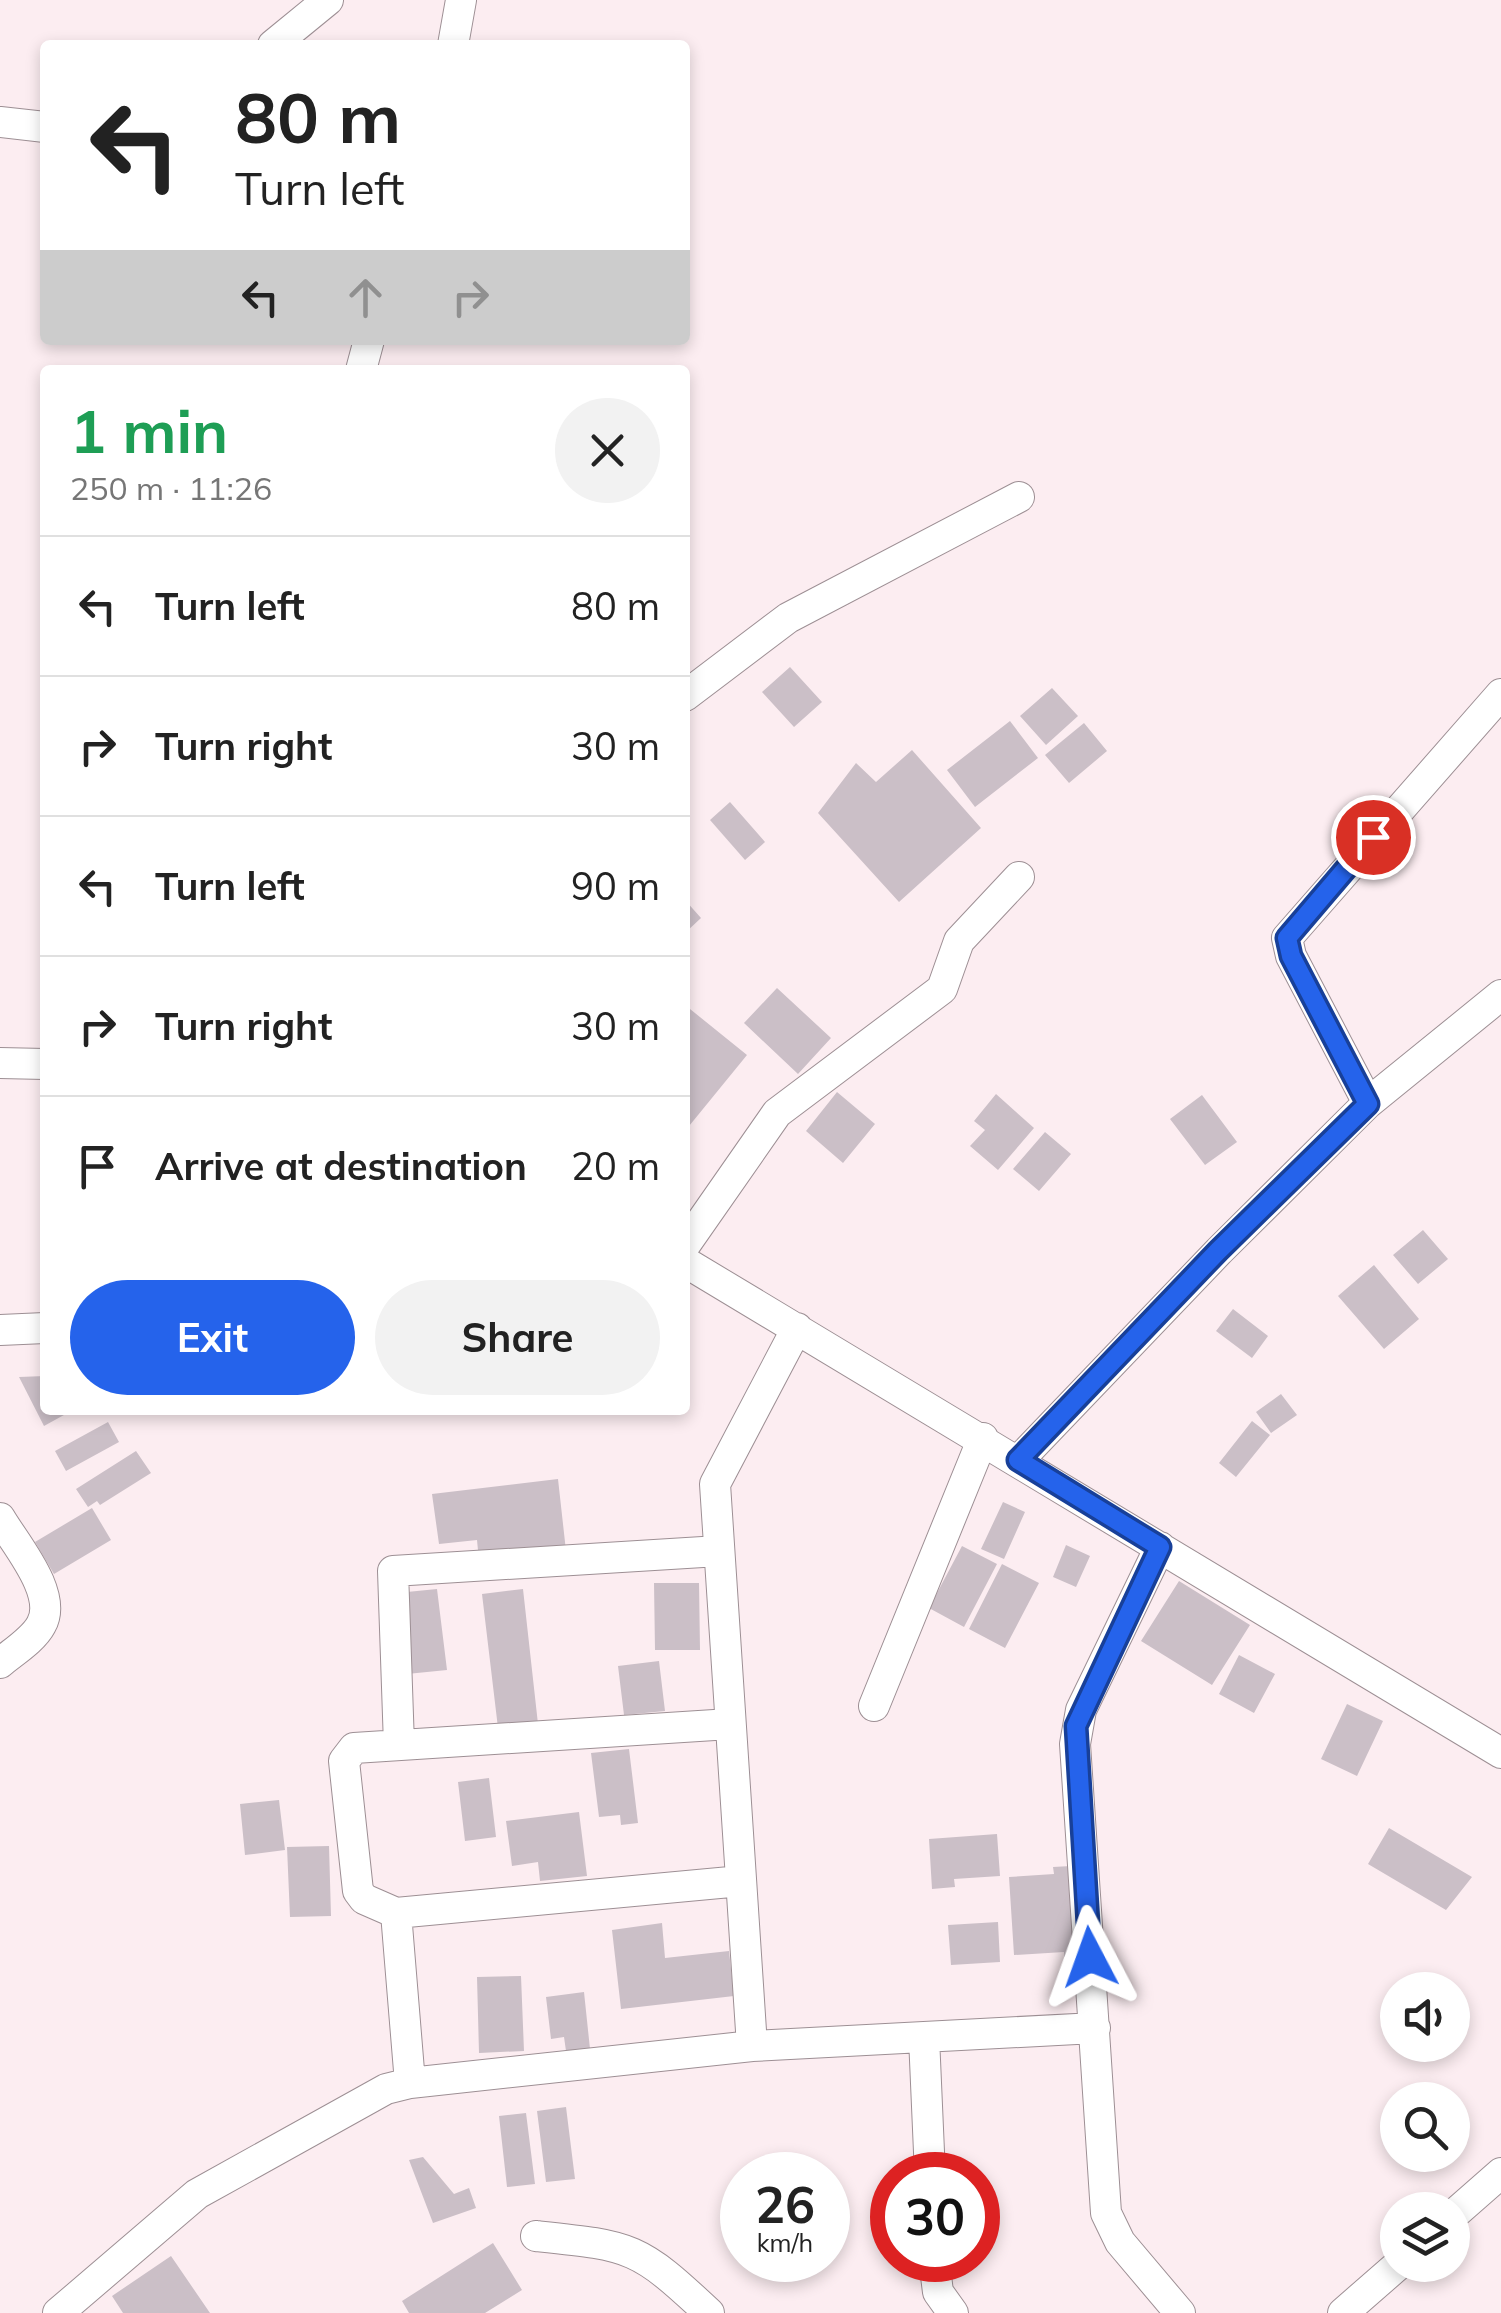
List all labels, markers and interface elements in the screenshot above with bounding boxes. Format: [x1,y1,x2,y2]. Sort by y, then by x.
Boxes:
text: 80 m [235,73,401,161]
icon: left [70,80,200,210]
text: Turn left [235,160,404,216]
icon: left [233,270,288,325]
icon: ahead [338,270,393,325]
icon: right [443,270,498,325]
text: 1 min [70,393,228,468]
button: close [555,398,660,503]
text: 250 m · 11:26 [70,468,272,508]
icon: left [70,579,125,634]
text: Turn left [155,582,305,630]
text: 80 m [571,582,660,630]
icon: right [70,719,125,774]
text: Turn right [155,722,332,770]
text: 30 m [571,722,660,770]
pin [1331,795,1416,880]
icon: arrive [1346,810,1401,865]
icon: left [70,859,125,914]
text: Turn left [155,862,305,910]
text: 90 m [571,862,660,910]
icon: right [70,999,125,1054]
text: Turn right [155,1002,332,1050]
text: 30 m [571,1002,660,1050]
icon: arrive [70,1139,125,1194]
text: Arrive at destination [155,1142,527,1190]
text: 20 m [571,1142,660,1190]
button: Exit [70,1280,355,1395]
button: Share [375,1280,660,1395]
position arrow [1038,1905,1142,2009]
map controls [1380,1972,1470,2282]
button: sound [1380,1972,1470,2062]
button: search [1380,2082,1470,2172]
speed limit sign: 30 [870,2152,1000,2282]
text: 26 [755,2173,815,2236]
button: layers [1380,2192,1470,2282]
text: km/h [757,2227,813,2258]

